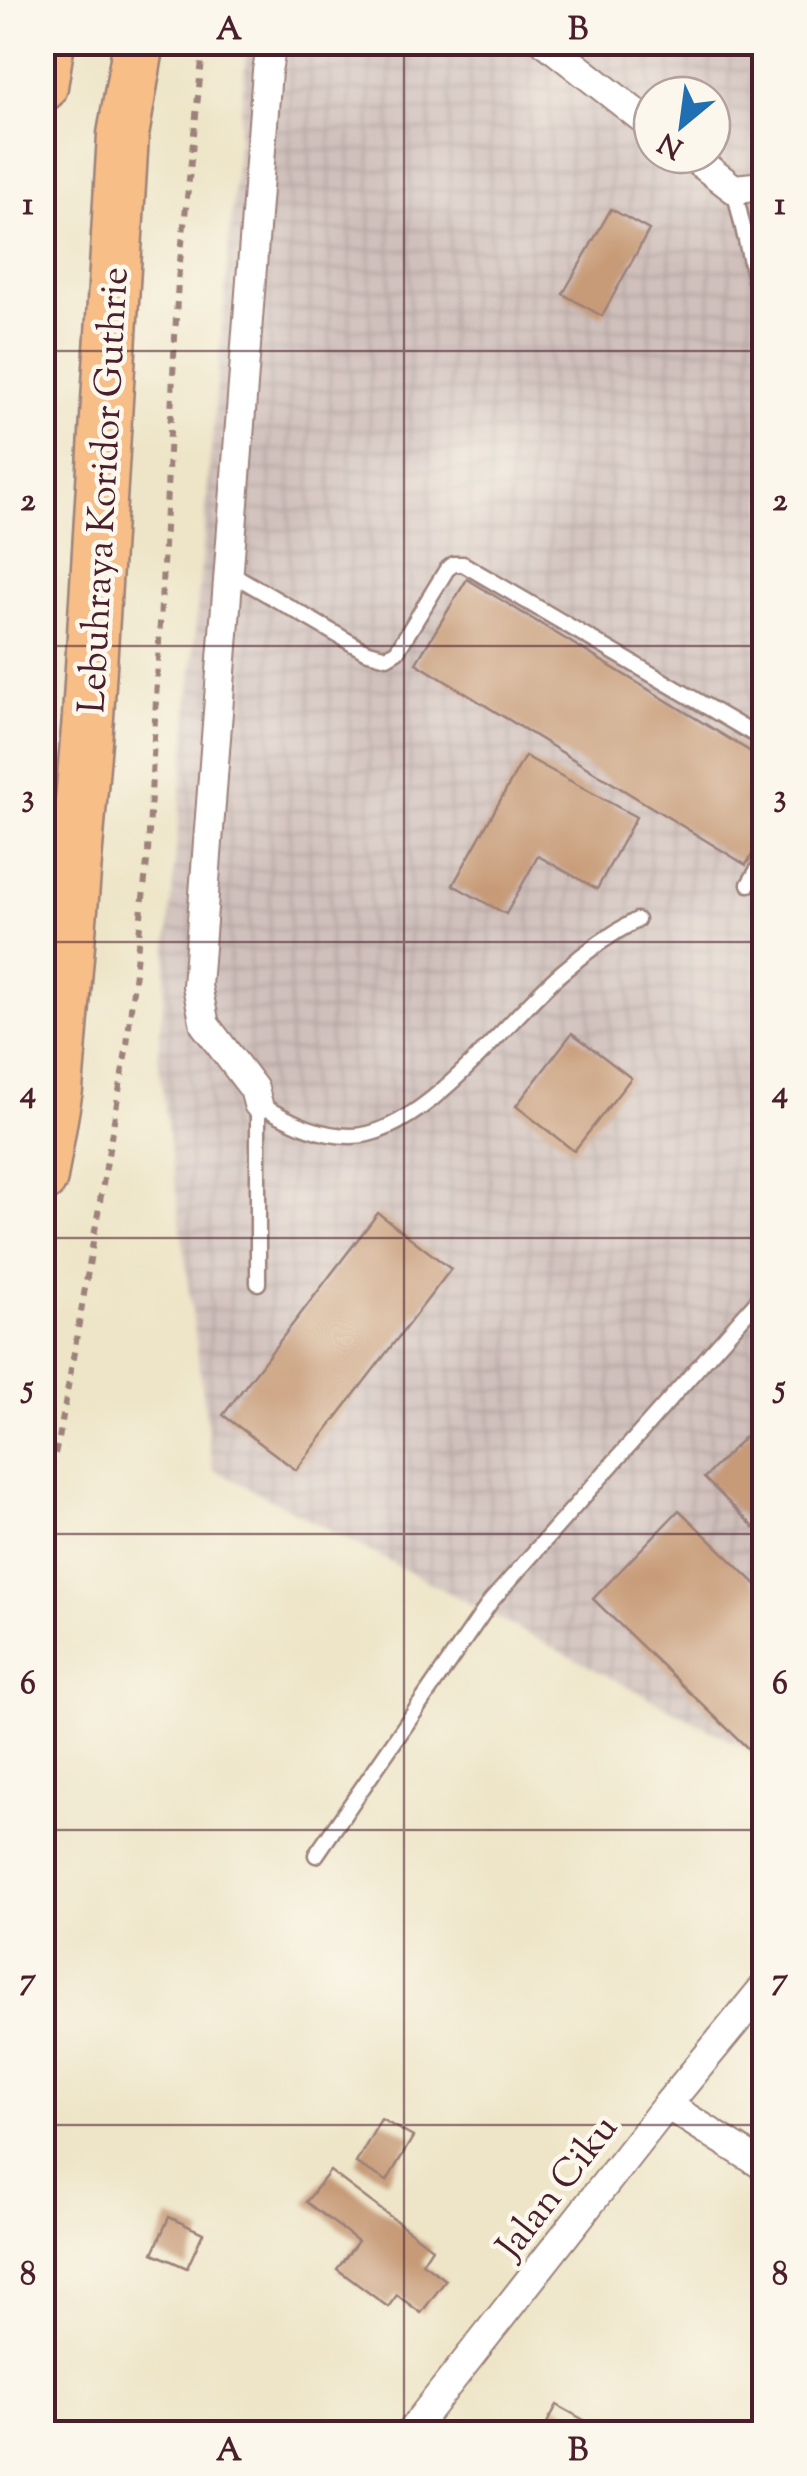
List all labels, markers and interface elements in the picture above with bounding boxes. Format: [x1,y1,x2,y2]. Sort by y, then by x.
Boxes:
text: A [216,8,242,54]
text: B [568,8,588,54]
north arrow [632,75,732,175]
text: N [652,121,691,167]
text: 1 [23,183,34,229]
text: 1 [775,183,786,229]
street label: Lebuhraya Koridor Guthrie [67,266,145,715]
text: 2 [21,479,36,525]
text: 2 [773,479,788,525]
text: 3 [22,775,34,821]
text: 3 [774,775,786,821]
text: 4 [19,1071,36,1117]
text: 4 [771,1071,788,1117]
text: 5 [20,1366,34,1412]
text: 5 [772,1366,786,1412]
text: 6 [20,1662,36,1708]
text: 6 [772,1662,788,1708]
text: 7 [20,1958,36,2004]
text: 7 [772,1958,788,2004]
street label: Jalan Ciku [484,2105,633,2274]
text: 8 [20,2253,36,2299]
text: 8 [772,2253,788,2299]
text: A [216,2429,242,2475]
text: B [568,2429,588,2475]

